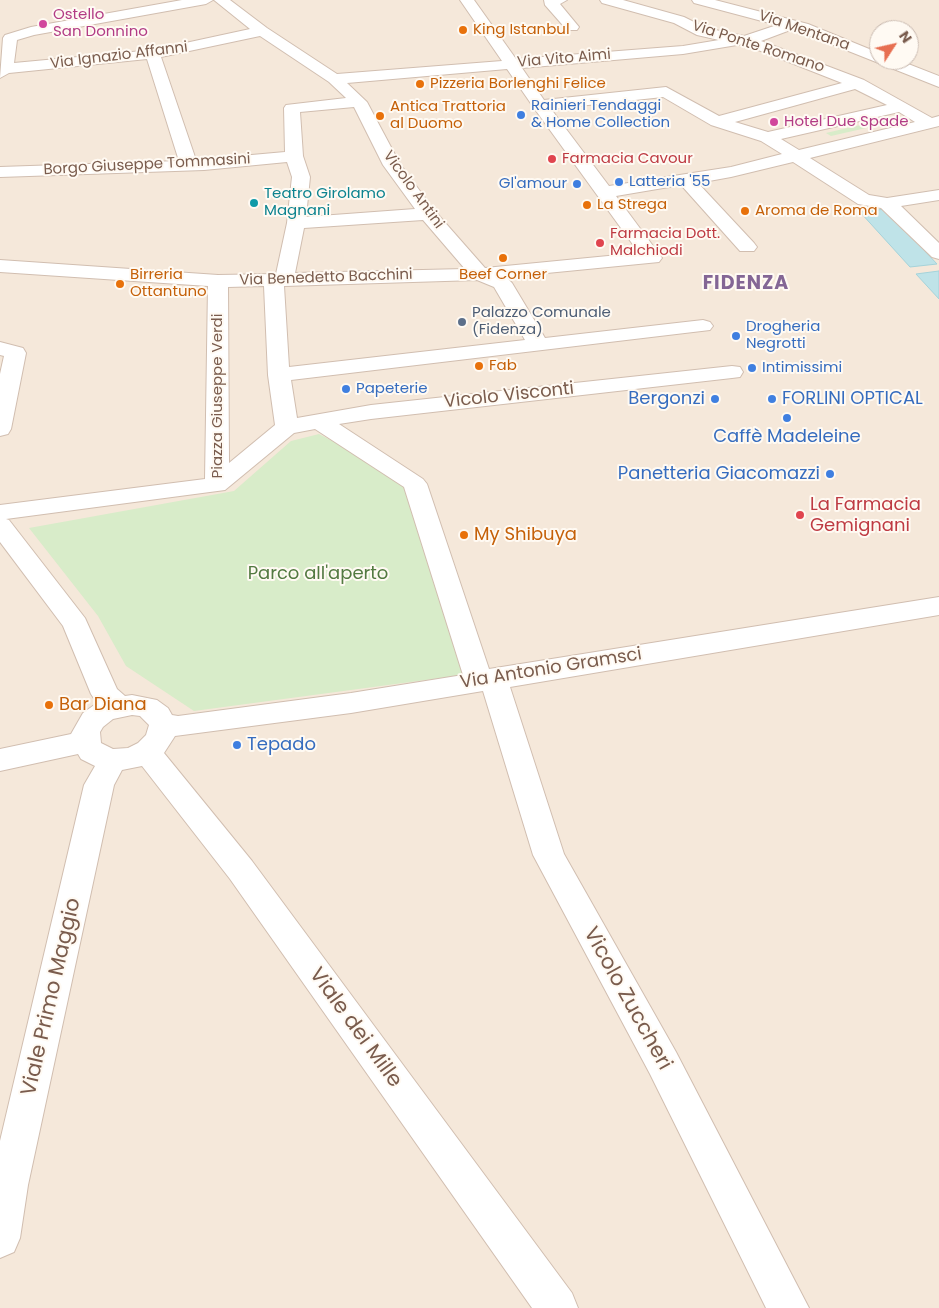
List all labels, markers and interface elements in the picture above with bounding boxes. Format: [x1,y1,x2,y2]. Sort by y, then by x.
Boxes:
place label: Ostello San Donnino [53,6,148,41]
street label: Via Mentana [756,7,852,55]
street label: Via Ponte Romano [690,17,826,77]
marker: Ostello San Donnino [37,18,49,30]
north arrow [869,20,919,70]
place label: King Istanbul [473,21,570,39]
marker: King Istanbul [457,24,469,36]
text: N [894,27,917,47]
street label: Via Ignazio Affanni [49,39,189,73]
street label: Via Vito Aimi [516,46,612,72]
place label: Pizzeria Borlenghi Felice [430,75,606,93]
marker: Pizzeria Borlenghi Felice [414,78,426,90]
place label: Rainieri Tendaggi & Home Collection [531,97,670,132]
place label: Antica Trattoria al Duomo [390,98,506,133]
marker: Rainieri Tendaggi & Home Collection [515,109,527,121]
marker: Antica Trattoria al Duomo [374,110,386,122]
place label: Hotel Due Spade [784,113,908,131]
marker: Hotel Due Spade [768,116,780,128]
street label: Vicolo Antini [379,148,447,232]
place label: Farmacia Cavour [562,150,693,168]
street label: Borgo Giuseppe Tommasini [43,151,251,179]
marker: Farmacia Cavour [546,153,558,165]
place label: Latteria '55 [629,173,710,191]
place label: Gl'amour [499,175,567,193]
marker: Latteria '55 [613,176,625,188]
marker: Gl'amour [571,178,583,190]
place label: Teatro Girolamo Magnani [264,185,386,220]
place label: La Strega [597,196,667,214]
marker: Teatro Girolamo Magnani [248,197,260,209]
marker: La Strega [581,199,593,211]
place label: Aroma de Roma [755,202,878,220]
marker: Aroma de Roma [739,205,751,217]
place label: Farmacia Dott. Malchiodi [610,225,720,260]
marker: Farmacia Dott. Malchiodi [594,237,606,249]
marker: Beef Corner [497,252,509,264]
place label: Birreria Ottantuno [130,266,207,301]
street label: Via Benedetto Bacchini [239,266,413,290]
place label: Beef Corner [459,266,547,284]
district label: FIDENZA [702,273,790,295]
marker: Birreria Ottantuno [114,278,126,290]
place label: Palazzo Comunale (Fidenza) [472,304,611,339]
street label: Piazza Giuseppe Verdi [209,314,227,478]
marker: Palazzo Comunale (Fidenza) [456,316,468,328]
place label: Drogheria Negrotti [746,318,820,353]
marker: Drogheria Negrotti [730,330,742,342]
place label: Fab [489,357,517,375]
place label: Intimissimi [762,359,842,377]
marker: Fab [473,360,485,372]
marker: Intimissimi [746,362,758,374]
street label: Vicolo Visconti [443,378,575,414]
place label: Papeterie [356,380,428,398]
marker: Papeterie [340,383,352,395]
place label: Bergonzi [628,388,705,410]
place label: FORLINI OPTICAL [782,388,923,410]
marker: Bergonzi [709,393,721,405]
marker: FORLINI OPTICAL [766,393,778,405]
marker: Caffè Madeleine [781,412,793,424]
place label: Caffè Madeleine [713,426,861,448]
place label: Panetteria Giacomazzi [618,463,820,485]
marker: Panetteria Giacomazzi [824,468,836,480]
place label: La Farmacia Gemignani [810,494,921,536]
marker: La Farmacia Gemignani [794,509,806,521]
place label: My Shibuya [474,524,577,546]
marker: My Shibuya [458,529,470,541]
park label: Parco all'aperto [248,563,388,585]
street label: Via Antonio Gramsci [459,644,643,694]
place label: Bar Diana [59,694,147,716]
marker: Bar Diana [43,699,55,711]
place label: Tepado [247,734,316,756]
marker: Tepado [231,739,243,751]
street label: Viale Primo Maggio [17,896,87,1098]
street label: Vicolo Zuccheri [577,923,677,1075]
street label: Viale dei Mille [303,963,407,1093]

